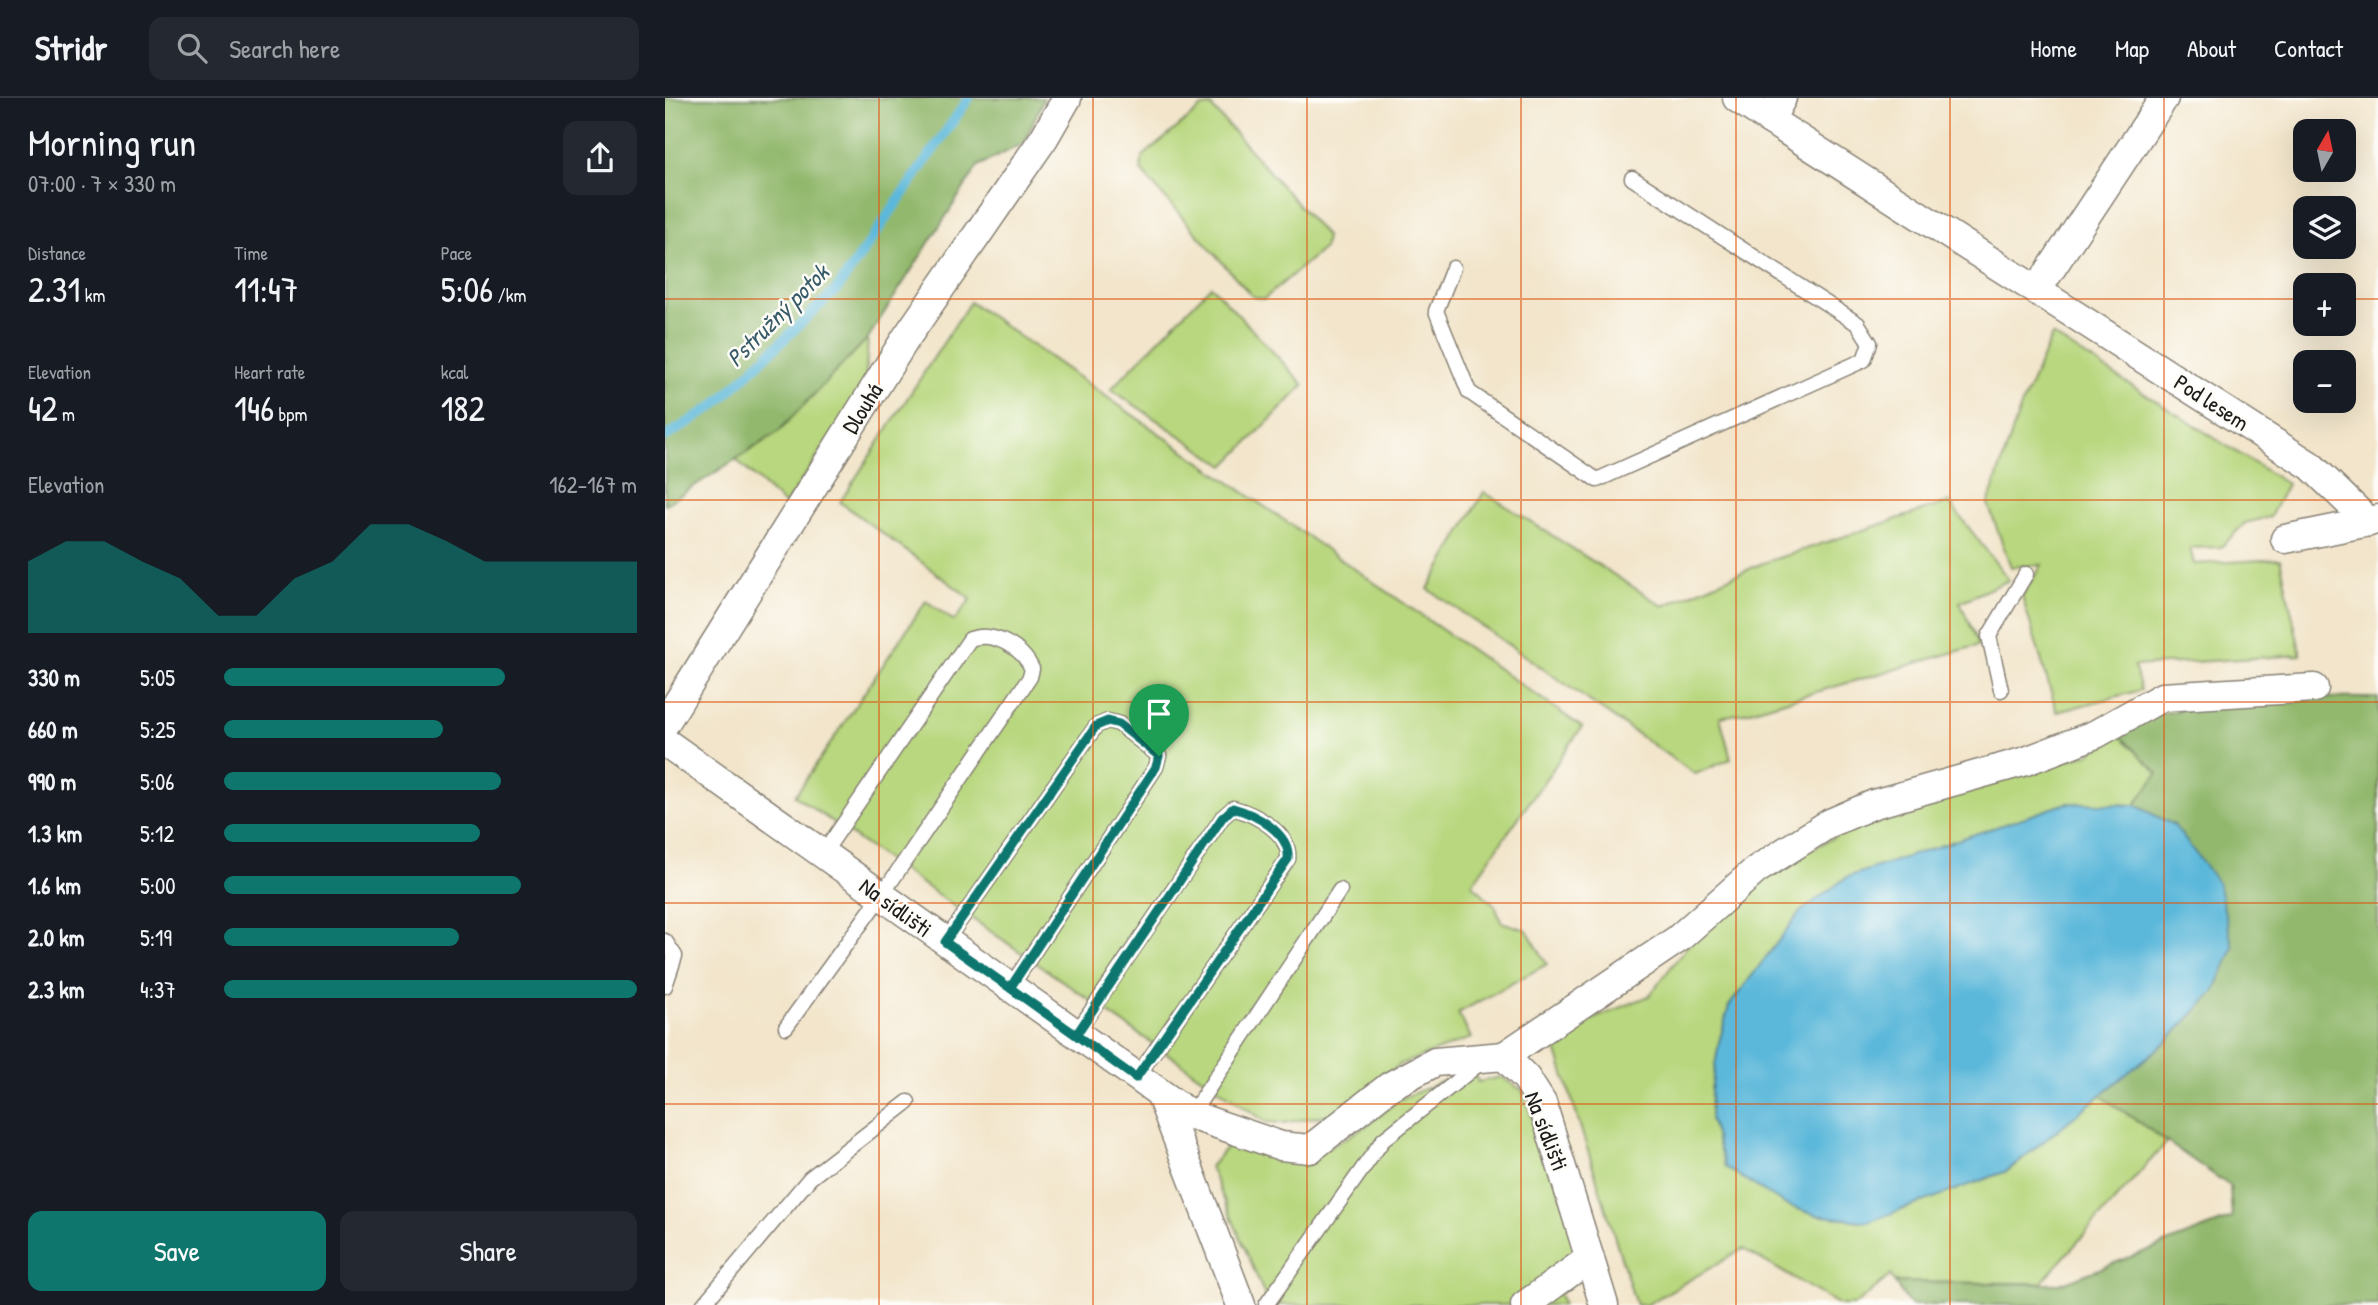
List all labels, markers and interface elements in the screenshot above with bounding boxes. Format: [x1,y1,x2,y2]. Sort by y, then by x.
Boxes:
search box [149,17,639,80]
text: Stridr [35,26,107,70]
icon: search [173,29,211,67]
text: Search here [229,31,340,66]
text: Home [2030,32,2077,64]
text: Map [2115,32,2149,64]
text: About [2187,32,2236,64]
text: Contact [2274,32,2343,64]
text: Morning run [28,116,196,168]
north arrow [2293,119,2355,182]
map controls [2293,119,2356,413]
button: share [563,121,637,195]
text: 07:00 · 7 × 330 m [28,168,176,199]
button: layers [2293,196,2356,259]
text: Distance [28,240,86,266]
text: Time [234,240,268,266]
text: Pace [441,240,472,266]
water label: Pstružný potok [719,255,837,374]
text: 2.31 [28,266,80,313]
text: 11:47 [234,266,298,313]
text: 5:06 [441,266,493,313]
button: + [2293,273,2356,336]
text: km [80,282,105,308]
text: /km [493,282,526,308]
button: − [2293,350,2356,413]
text: Elevation [28,359,91,385]
text: Heart rate [234,359,305,385]
text: kcal [441,359,468,385]
street label: Pod lesem [2169,366,2255,438]
street label: Dlouhá [834,377,890,439]
text: 42 [28,385,58,432]
text: 146 [234,385,274,432]
text: 182 [441,385,485,432]
text: m [58,401,75,427]
text: bpm [274,401,307,427]
text: Elevation [28,469,104,500]
text: 162–167 m [549,469,637,500]
text: 330 m [28,662,80,693]
text: 5:05 [140,662,175,693]
pin [1129,684,1189,756]
icon: arrive [1140,695,1178,733]
text: 660 m [28,714,78,745]
text: 5:25 [140,714,176,745]
text: 990 m [28,766,76,797]
text: 5:06 [140,766,175,797]
text: 1.3 km [28,818,82,849]
text: 5:12 [140,818,174,849]
text: 1.6 km [28,870,81,901]
text: 5:00 [140,870,176,901]
street label: Na sídlišti [853,870,939,944]
text: 2.0 km [28,922,84,953]
text: 5:19 [140,922,172,953]
text: 2.3 km [28,974,84,1005]
text: 4:37 [140,974,176,1005]
street label: Na sídlišti [1518,1087,1576,1175]
button: Save [28,1211,326,1291]
button: Share [340,1211,637,1291]

